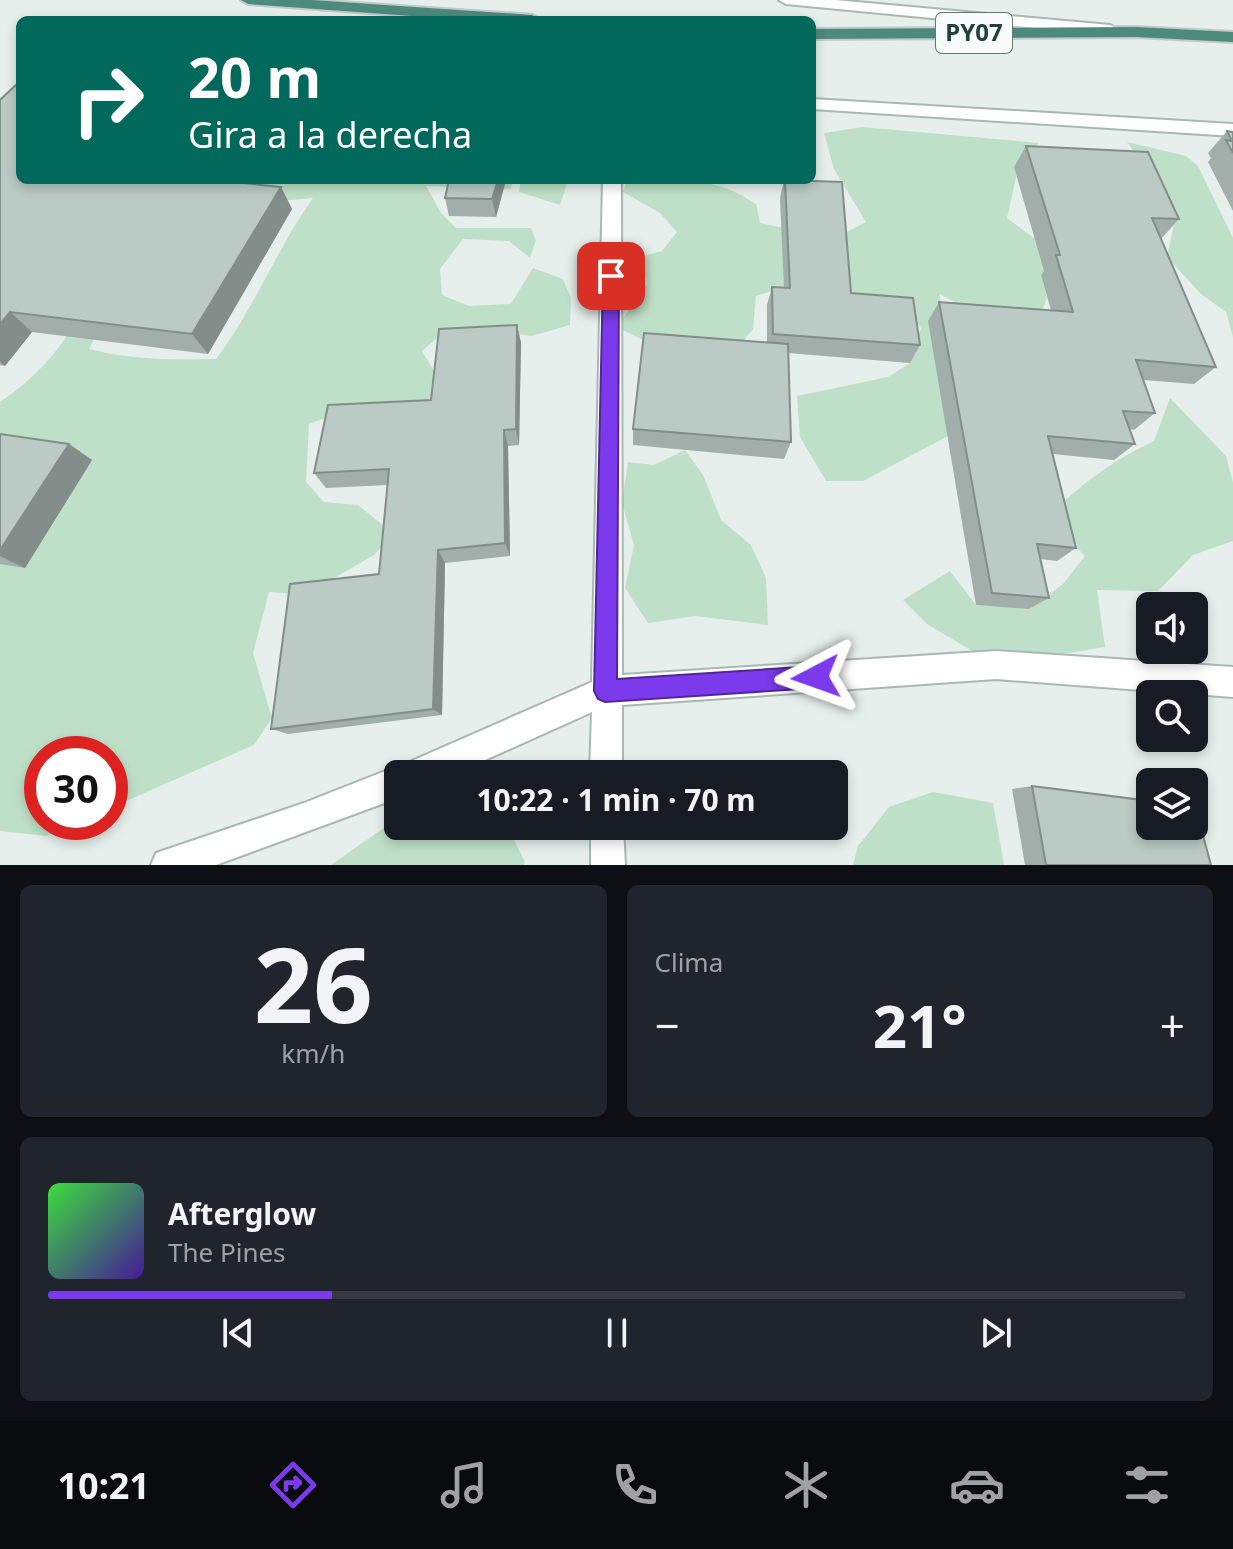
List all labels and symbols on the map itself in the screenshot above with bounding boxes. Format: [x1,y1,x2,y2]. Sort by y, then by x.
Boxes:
road number: PY07 [936,13,1012,53]
pin [577,242,645,310]
position arrow [774,635,858,719]
speed limit sign: 30 [24,736,128,840]

